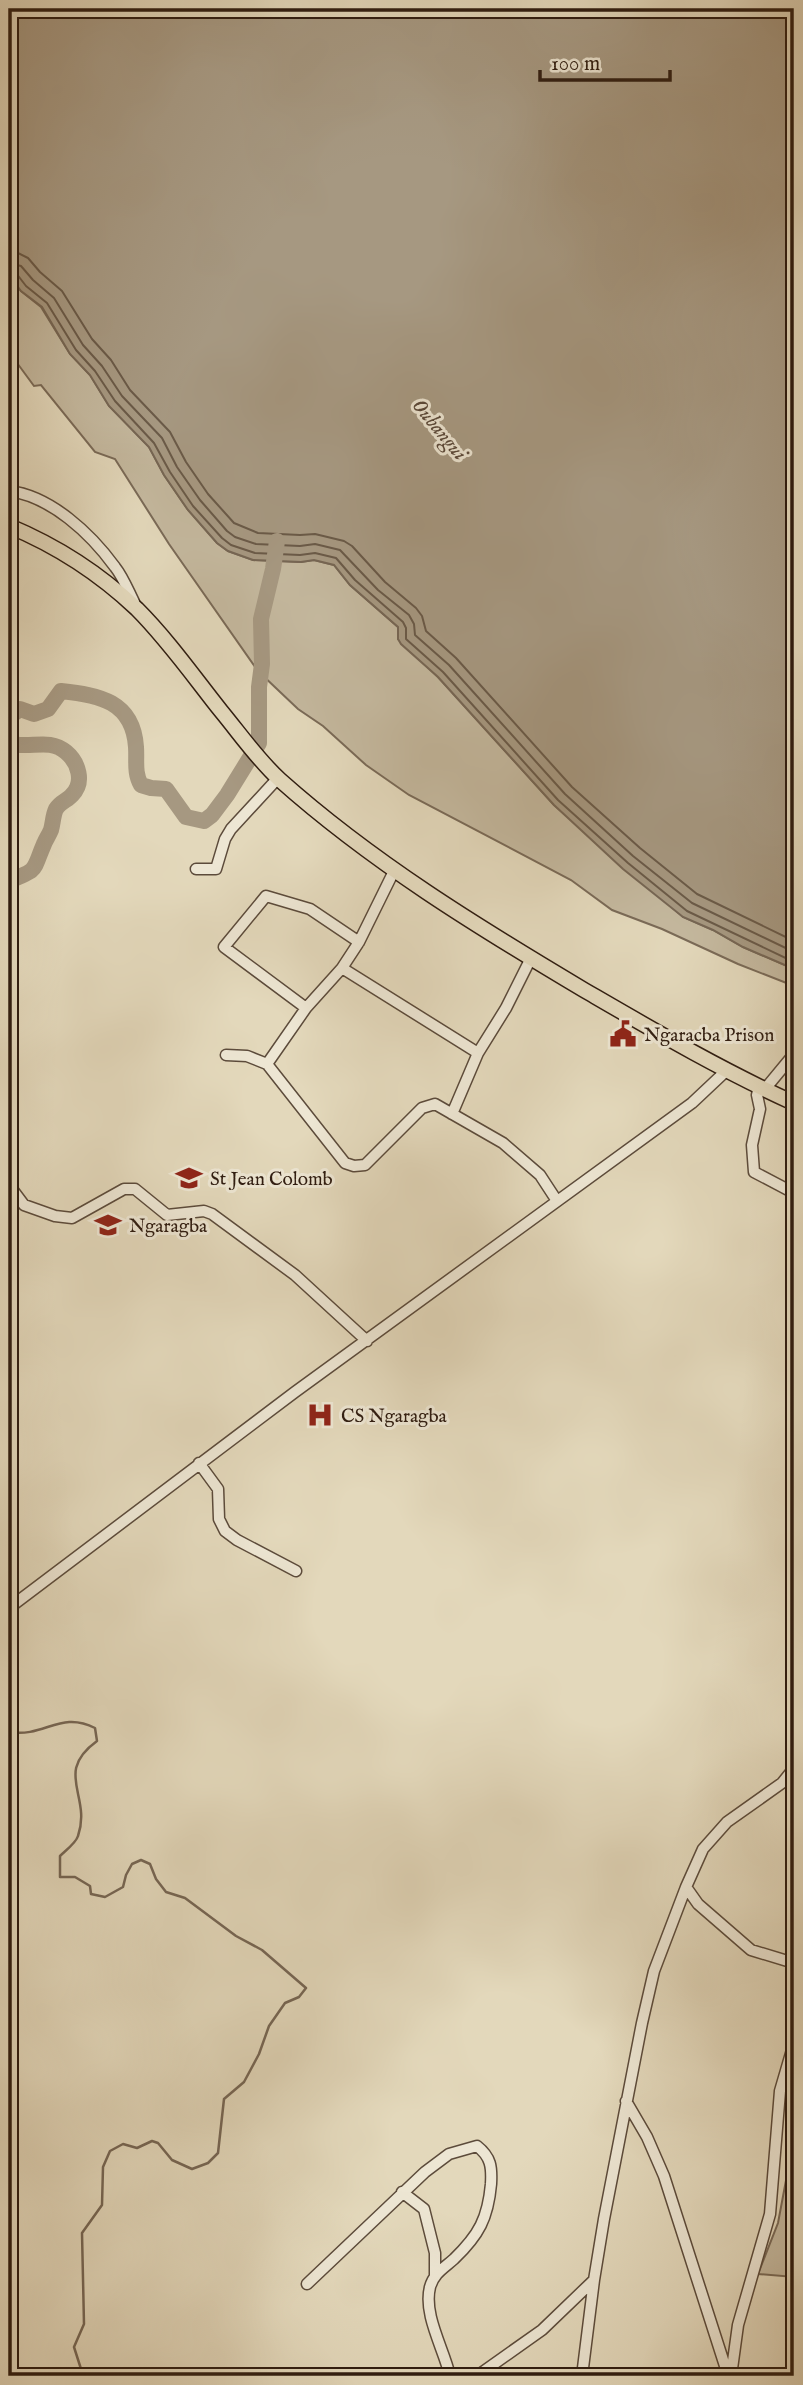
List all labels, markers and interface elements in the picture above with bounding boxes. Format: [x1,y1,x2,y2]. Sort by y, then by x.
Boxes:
scale bar [540,38,670,82]
text: 100 m [551,51,600,78]
water label: Oubangui [405,393,474,468]
public building icon: Ngaracba Prison [608,1019,638,1049]
place label: Ngaracba Prison [644,1024,774,1048]
school or university icon: St Jean Colomb [174,1163,204,1193]
place label: St Jean Colomb [210,1168,333,1192]
school or university icon: Ngaragba [93,1210,123,1240]
place label: Ngaragba [129,1215,208,1239]
hospital icon: CS Ngaragba [305,1400,335,1430]
place label: CS Ngaragba [341,1405,448,1429]

